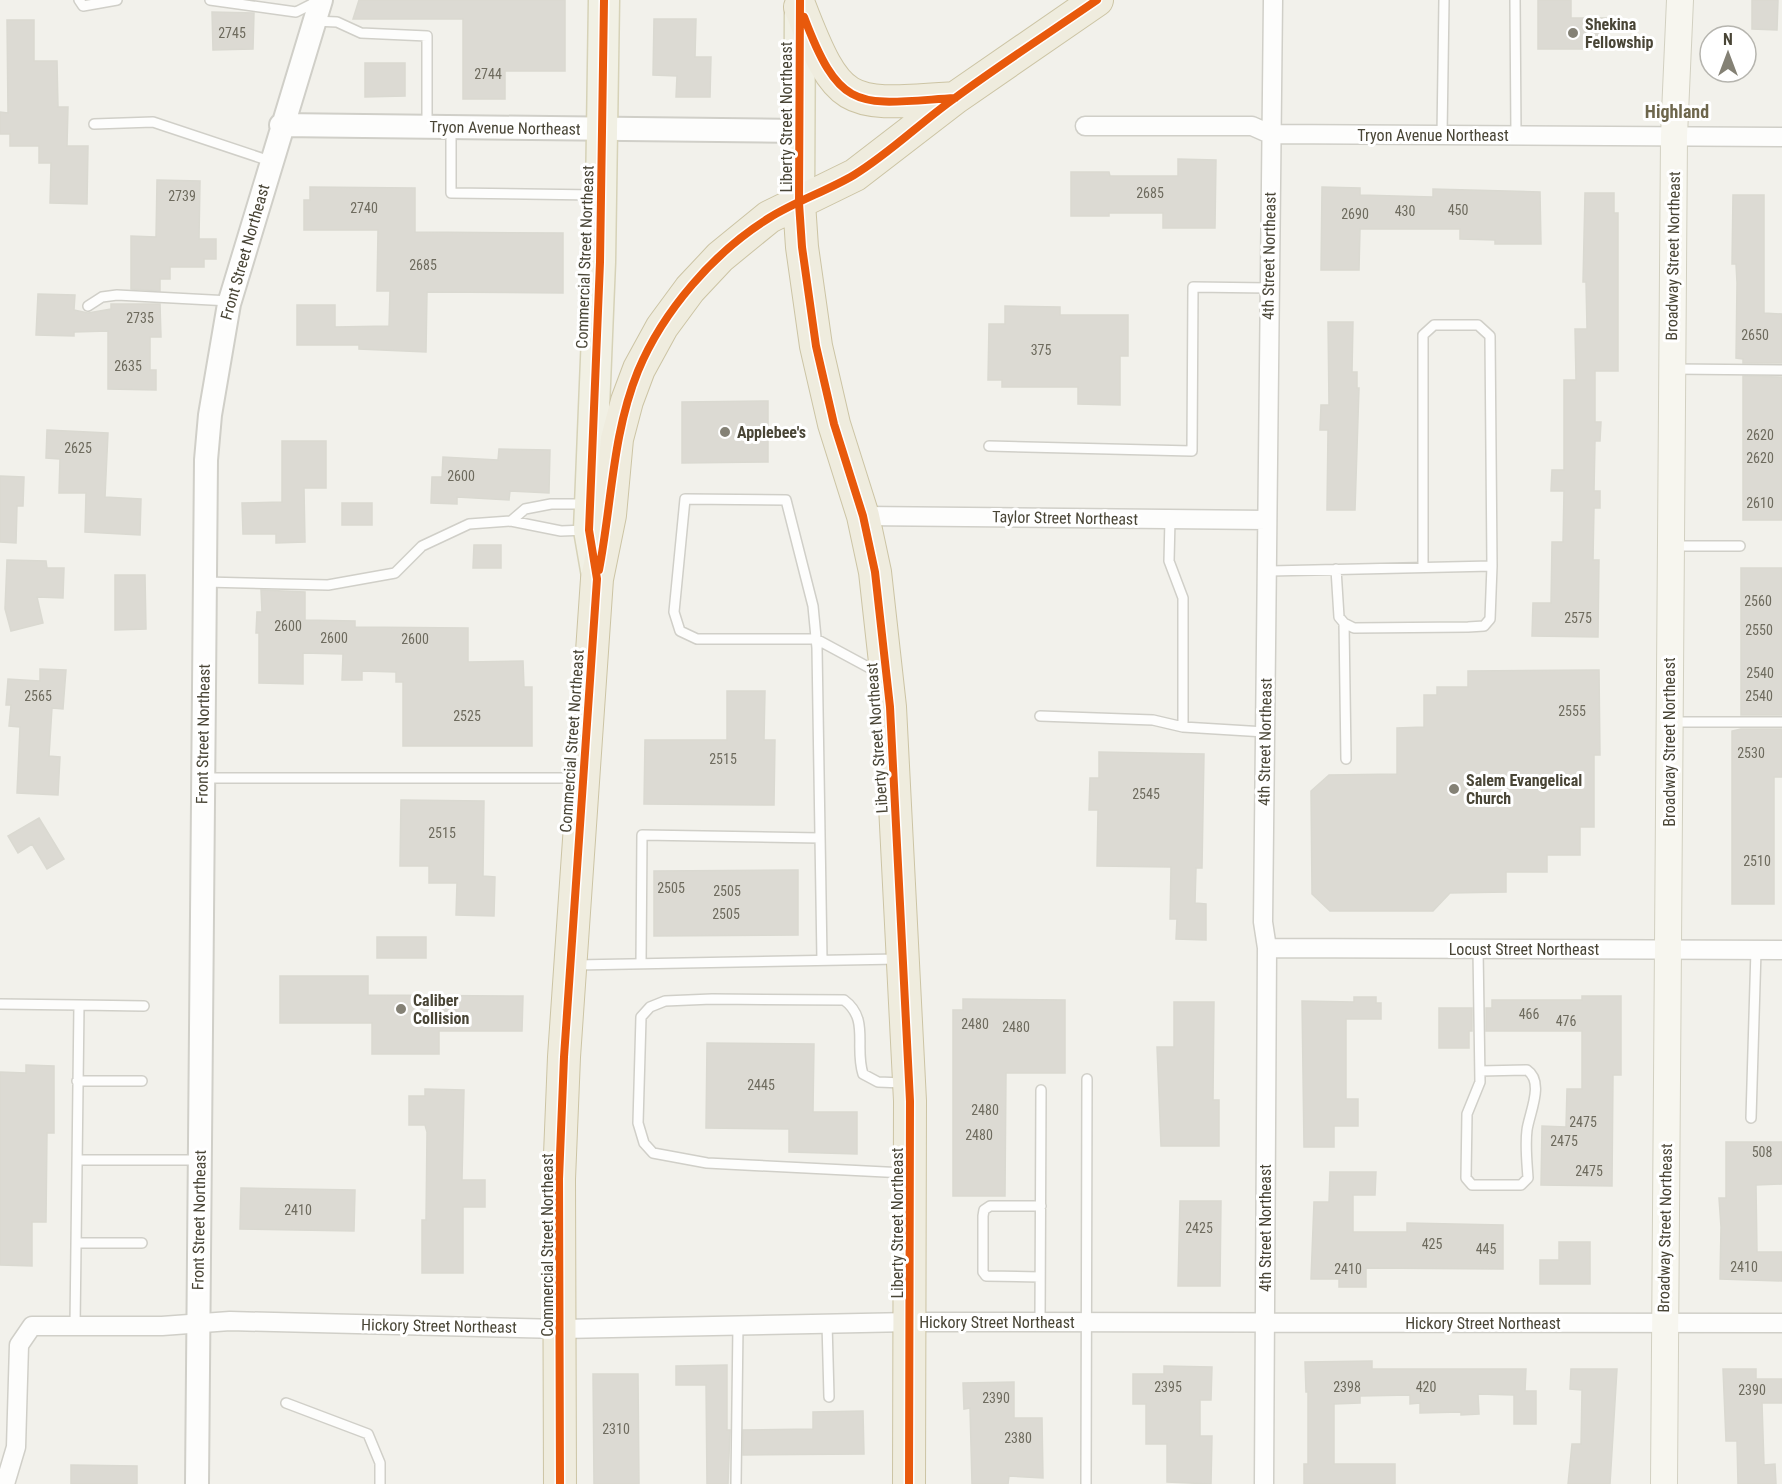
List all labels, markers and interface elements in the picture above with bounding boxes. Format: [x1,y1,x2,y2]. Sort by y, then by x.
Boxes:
place label: Shekina Fellowship [1585,15,1653,52]
north arrow [1698,24,1758,84]
house number: 2745 [218,25,246,41]
marker: Shekina Fellowship [1566,26,1580,40]
text: N [1723,30,1733,49]
street label: Liberty Street Northeast [777,41,796,193]
house number: 2744 [474,66,502,82]
district label: Highland [1645,101,1709,122]
street label: Tryon Avenue Northeast [429,117,581,139]
street label: Tryon Avenue Northeast [1357,126,1509,145]
street label: Commercial Street Northeast [572,165,598,349]
street label: Broadway Street Northeast [1662,171,1684,341]
street label: Front Street Northeast [217,182,274,322]
house number: 2685 [1136,185,1164,201]
house number: 2739 [168,188,196,204]
street label: 4th Street Northeast [1258,192,1280,320]
house number: 2740 [350,200,378,216]
house number: 450 [1448,202,1468,218]
house number: 430 [1395,203,1415,219]
house number: 2690 [1341,206,1369,222]
house number: 2685 [409,257,437,273]
house number: 2735 [126,310,154,326]
house number: 2650 [1741,327,1769,343]
house number: 375 [1031,342,1051,358]
house number: 2635 [114,358,142,374]
place label: Applebee's [737,423,806,442]
marker: Applebee's [718,425,732,439]
house number: 2620 [1746,427,1774,443]
house number: 2625 [64,440,92,456]
house number: 2620 [1746,450,1774,466]
house number: 2600 [447,468,475,484]
house number: 2610 [1746,495,1774,511]
street label: Taylor Street Northeast [992,507,1138,529]
house number: 2560 [1744,593,1772,609]
house number: 2575 [1564,610,1592,626]
house number: 2600 [274,618,302,634]
house number: 2550 [1745,622,1773,638]
house number: 2600 [320,630,348,646]
house number: 2600 [401,631,429,647]
street label: Commercial Street Northeast [556,649,588,833]
street label: Broadway Street Northeast [1660,657,1679,827]
street label: Liberty Street Northeast [862,662,892,814]
street label: Front Street Northeast [192,663,214,804]
house number: 2540 [1746,665,1774,681]
street label: 4th Street Northeast [1254,678,1276,806]
house number: 2565 [24,688,52,704]
house number: 2540 [1745,688,1773,704]
house number: 2555 [1558,703,1586,719]
house number: 2525 [453,708,481,724]
house number: 2530 [1737,745,1765,761]
house number: 2515 [709,751,737,767]
place label: Salem Evangelical Church [1466,771,1582,808]
marker: Salem Evangelical Church [1447,782,1461,796]
house number: 2545 [1132,786,1160,802]
house number: 2515 [428,825,456,841]
house number: 2510 [1743,853,1771,869]
house number: 2505 [657,880,685,896]
house number: 2505 [713,883,741,899]
house number: 2505 [712,906,740,922]
street label: Locust Street Northeast [1449,940,1600,959]
place label: Caliber Collision [413,991,469,1028]
marker: Caliber Collision [394,1002,408,1016]
house number: 466 [1519,1006,1539,1022]
house number: 476 [1556,1013,1576,1029]
house number: 2480 [961,1016,989,1032]
house number: 2480 [1002,1019,1030,1035]
house number: 2445 [747,1077,775,1093]
house number: 2480 [971,1102,999,1118]
house number: 2475 [1569,1114,1597,1130]
house number: 2480 [965,1127,993,1143]
house number: 2475 [1550,1133,1578,1149]
street label: Broadway Street Northeast [1654,1143,1676,1313]
house number: 508 [1752,1144,1772,1160]
street label: Liberty Street Northeast [888,1147,907,1299]
street label: Front Street Northeast [188,1149,210,1290]
street label: Commercial Street Northeast [538,1153,557,1337]
house number: 2475 [1575,1163,1603,1179]
street label: 4th Street Northeast [1256,1164,1275,1292]
house number: 2410 [284,1202,312,1218]
house number: 2425 [1185,1220,1213,1236]
house number: 425 [1422,1236,1442,1252]
house number: 445 [1476,1241,1496,1257]
house number: 2410 [1730,1259,1758,1275]
house number: 2410 [1334,1261,1362,1277]
street label: Hickory Street Northeast [919,1313,1075,1332]
street label: Hickory Street Northeast [1405,1314,1561,1333]
street label: Hickory Street Northeast [361,1315,517,1337]
house number: 2395 [1154,1379,1182,1395]
house number: 2398 [1333,1379,1361,1395]
house number: 420 [1416,1379,1436,1395]
house number: 2390 [1738,1382,1766,1398]
house number: 2390 [982,1390,1010,1406]
house number: 2310 [602,1421,630,1437]
house number: 2380 [1004,1430,1032,1446]

